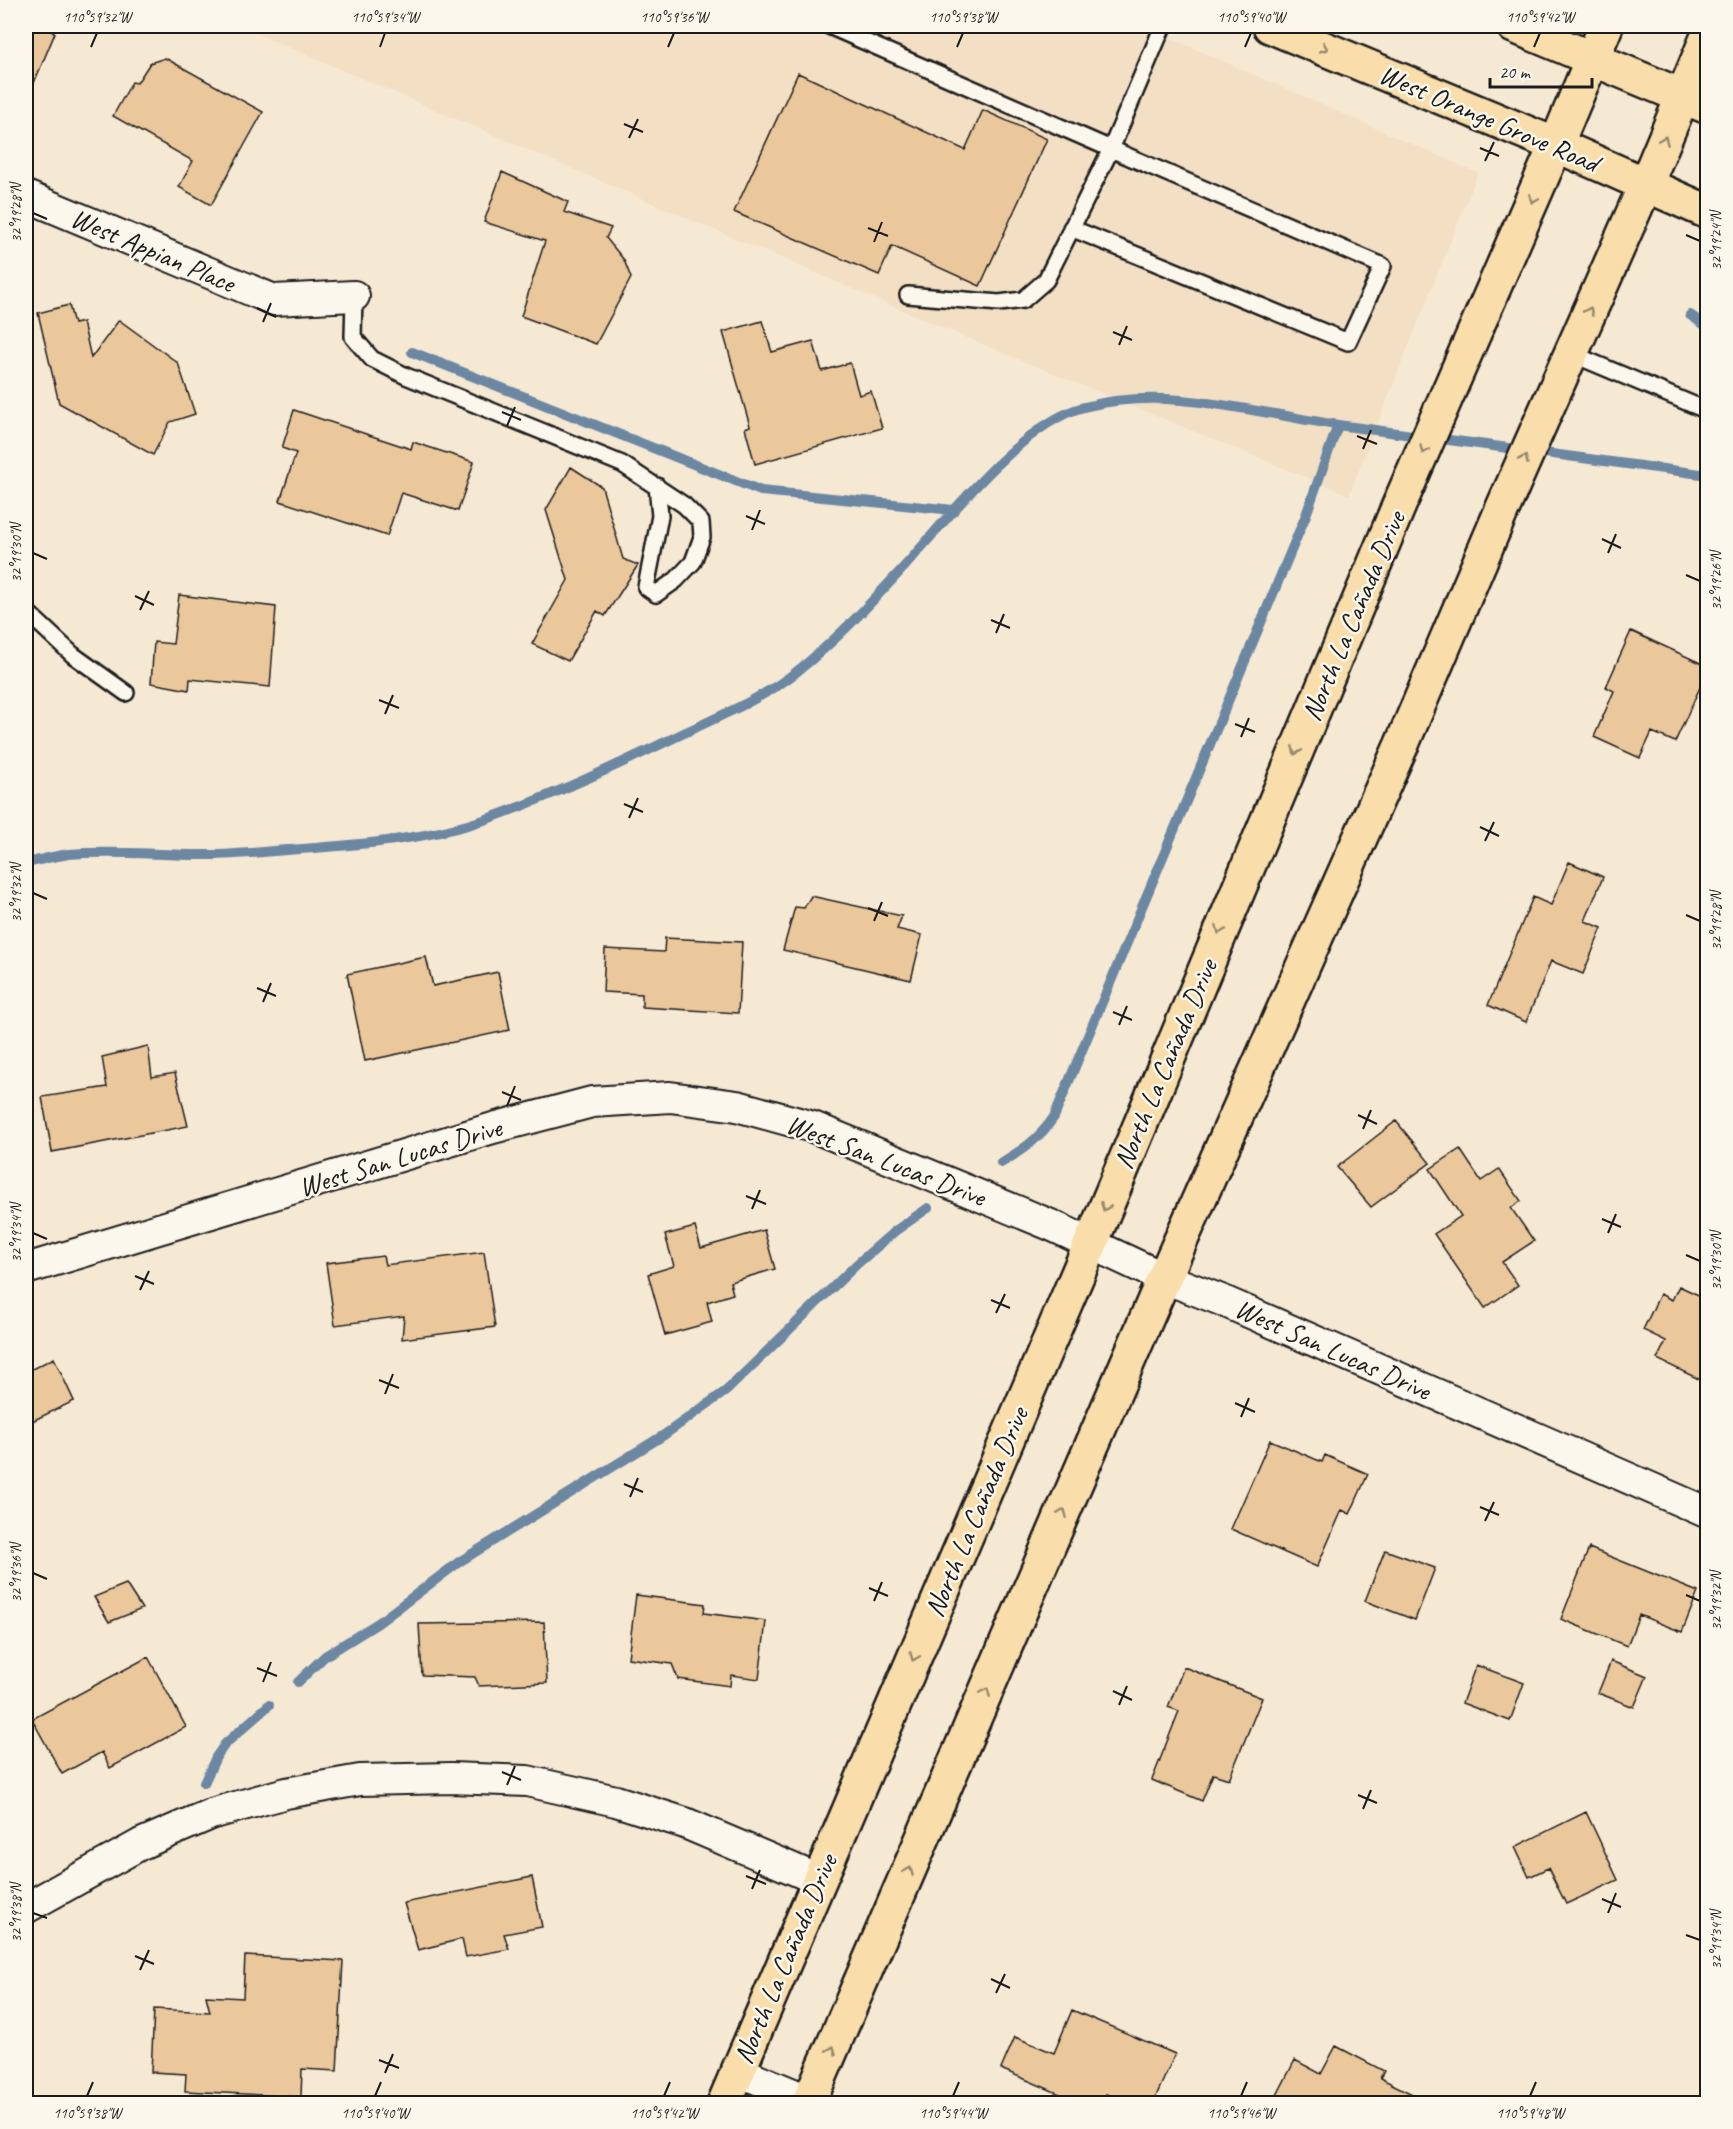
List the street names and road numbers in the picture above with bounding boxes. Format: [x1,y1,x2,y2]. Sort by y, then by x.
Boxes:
street label: West Orange Grove Road [1374,56,1608,182]
street label: West Appian Place [66,200,242,301]
street label: North La Cañada Drive [1293,504,1414,726]
street label: North La Cañada Drive [1105,952,1226,1174]
street label: West San Lucas Drive [782,1106,992,1215]
street label: West San Lucas Drive [294,1109,507,1204]
street label: West San Lucas Drive [1230,1290,1438,1408]
street label: North La Cañada Drive [916,1400,1037,1622]
street label: North La Cañada Drive [725,1847,846,2069]

